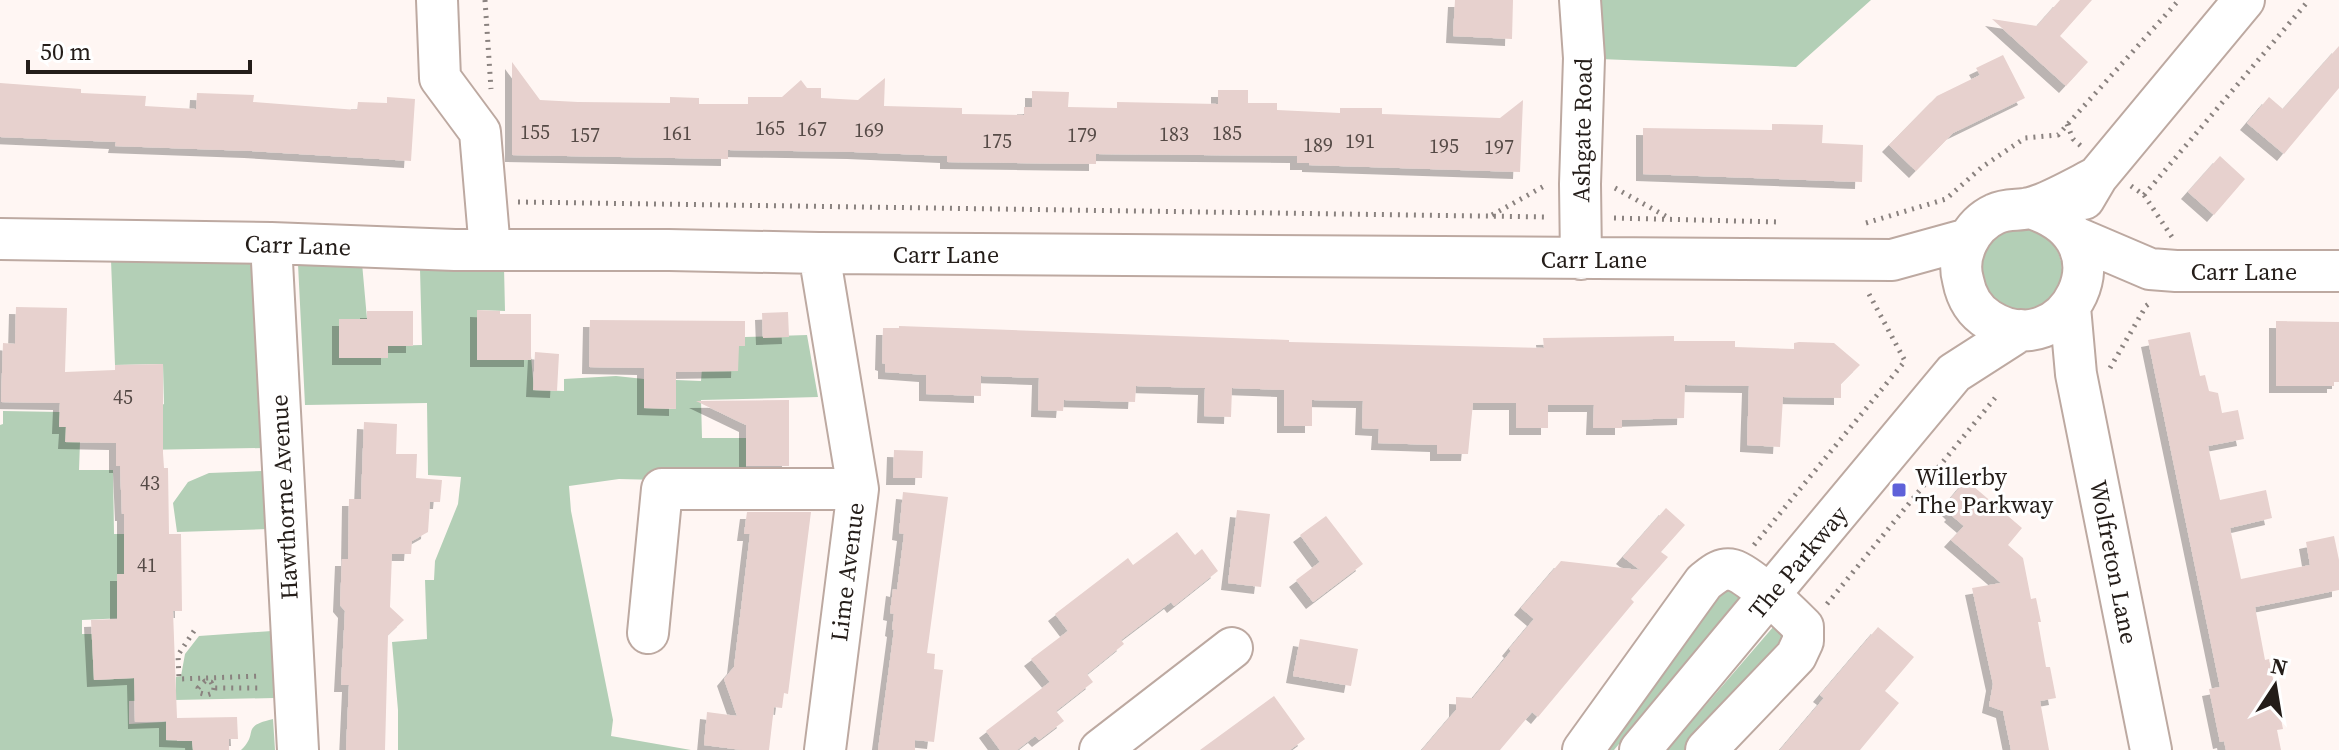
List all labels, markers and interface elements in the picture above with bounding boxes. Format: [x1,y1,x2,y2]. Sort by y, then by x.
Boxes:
scale bar [28,24,250,74]
text: 50 m [40,35,91,68]
street label: Ashgate Road [1564,57,1600,203]
house number: 165 [755,114,785,142]
house number: 167 [797,115,827,143]
house number: 169 [854,116,884,144]
house number: 155 [520,118,550,146]
house number: 161 [662,119,692,147]
house number: 185 [1212,119,1242,147]
house number: 183 [1159,120,1189,148]
house number: 157 [570,121,600,149]
house number: 179 [1067,121,1097,149]
house number: 175 [982,127,1012,155]
house number: 191 [1345,127,1375,155]
house number: 189 [1303,131,1333,159]
house number: 195 [1429,132,1459,160]
house number: 197 [1484,133,1514,161]
street label: Carr Lane [244,227,352,263]
street label: Carr Lane [893,238,999,271]
street label: Carr Lane [1541,243,1647,276]
street label: Carr Lane [2191,255,2297,288]
house number: 45 [113,383,133,411]
street label: Hawthorne Avenue [262,394,306,600]
place label: Willerby The Parkway [1915,460,2054,521]
house number: 43 [140,469,160,497]
street label: Wolfreton Lane [2082,477,2146,647]
marker: Willerby The Parkway [1890,481,1908,499]
street label: The Parkway [1741,498,1856,626]
street label: Lime Avenue [822,501,872,643]
house number: 41 [137,551,157,579]
north arrow [2235,646,2315,726]
text: N [2268,650,2290,683]

